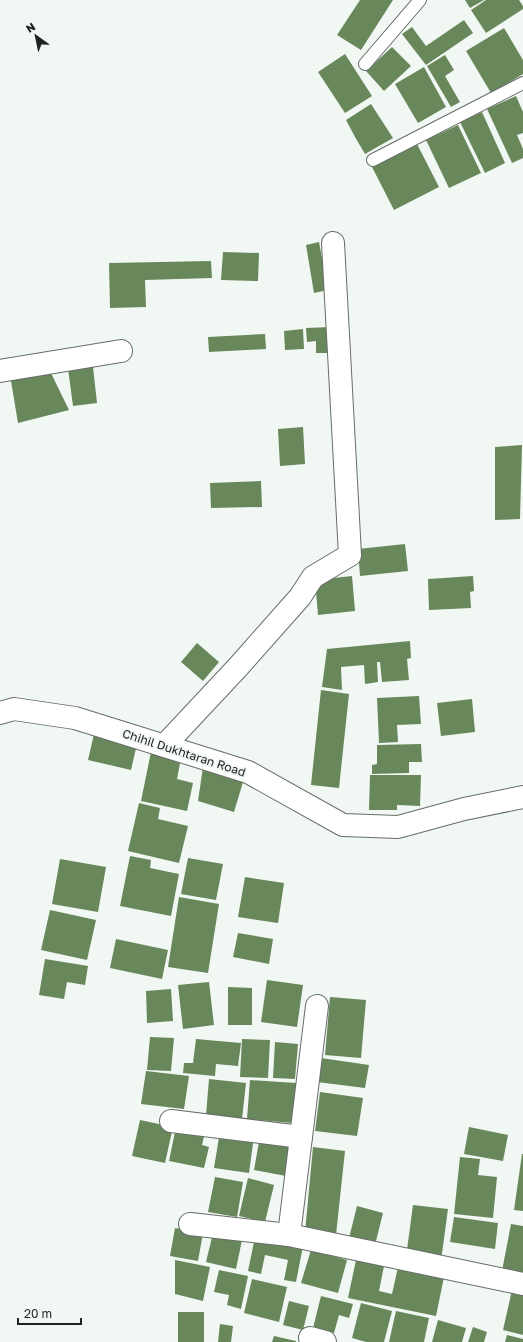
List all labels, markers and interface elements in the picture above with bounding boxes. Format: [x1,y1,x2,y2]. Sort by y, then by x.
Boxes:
north arrow [16,16,56,56]
text: N [23,19,37,35]
street label: Chihil Dukhtaran Road [121,726,248,780]
scale bar [18,1300,81,1326]
text: 20 m [24,1306,52,1321]

